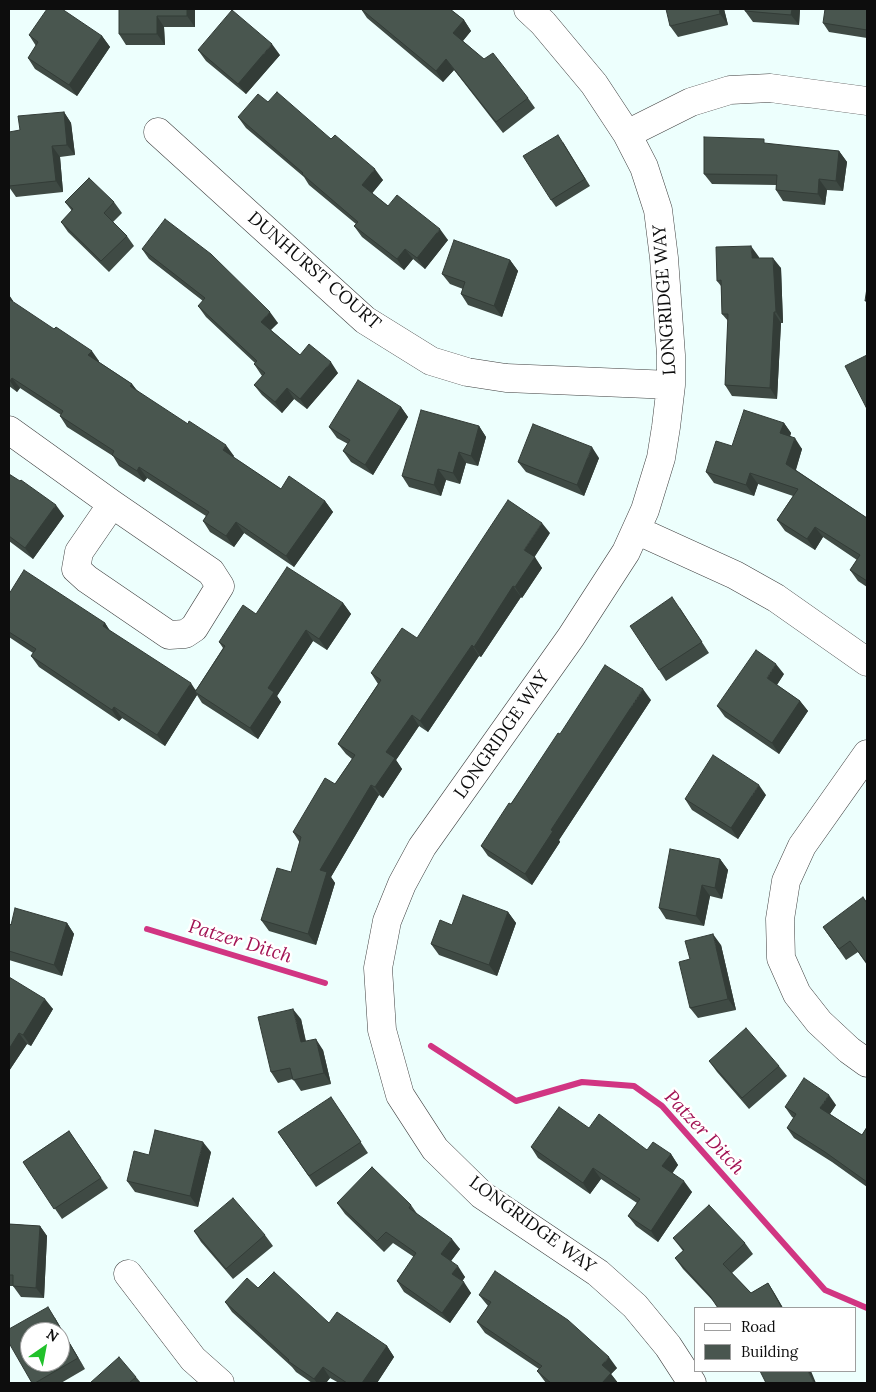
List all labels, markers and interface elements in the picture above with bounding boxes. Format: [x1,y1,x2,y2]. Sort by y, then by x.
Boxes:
street label: DUNHURST COURT [243,207,385,335]
street label: LONGRIDGE WAY [649,224,681,376]
street label: LONGRIDGE WAY [450,667,554,803]
water label: Patzer Ditch [186,915,294,969]
water label: Patzer Ditch [659,1086,749,1180]
street label: LONGRIDGE WAY [465,1172,599,1278]
legend [694,1307,856,1372]
text: Road [741,1317,776,1336]
north arrow [20,1322,70,1372]
text: N [43,1325,62,1346]
text: Building [741,1342,798,1361]

